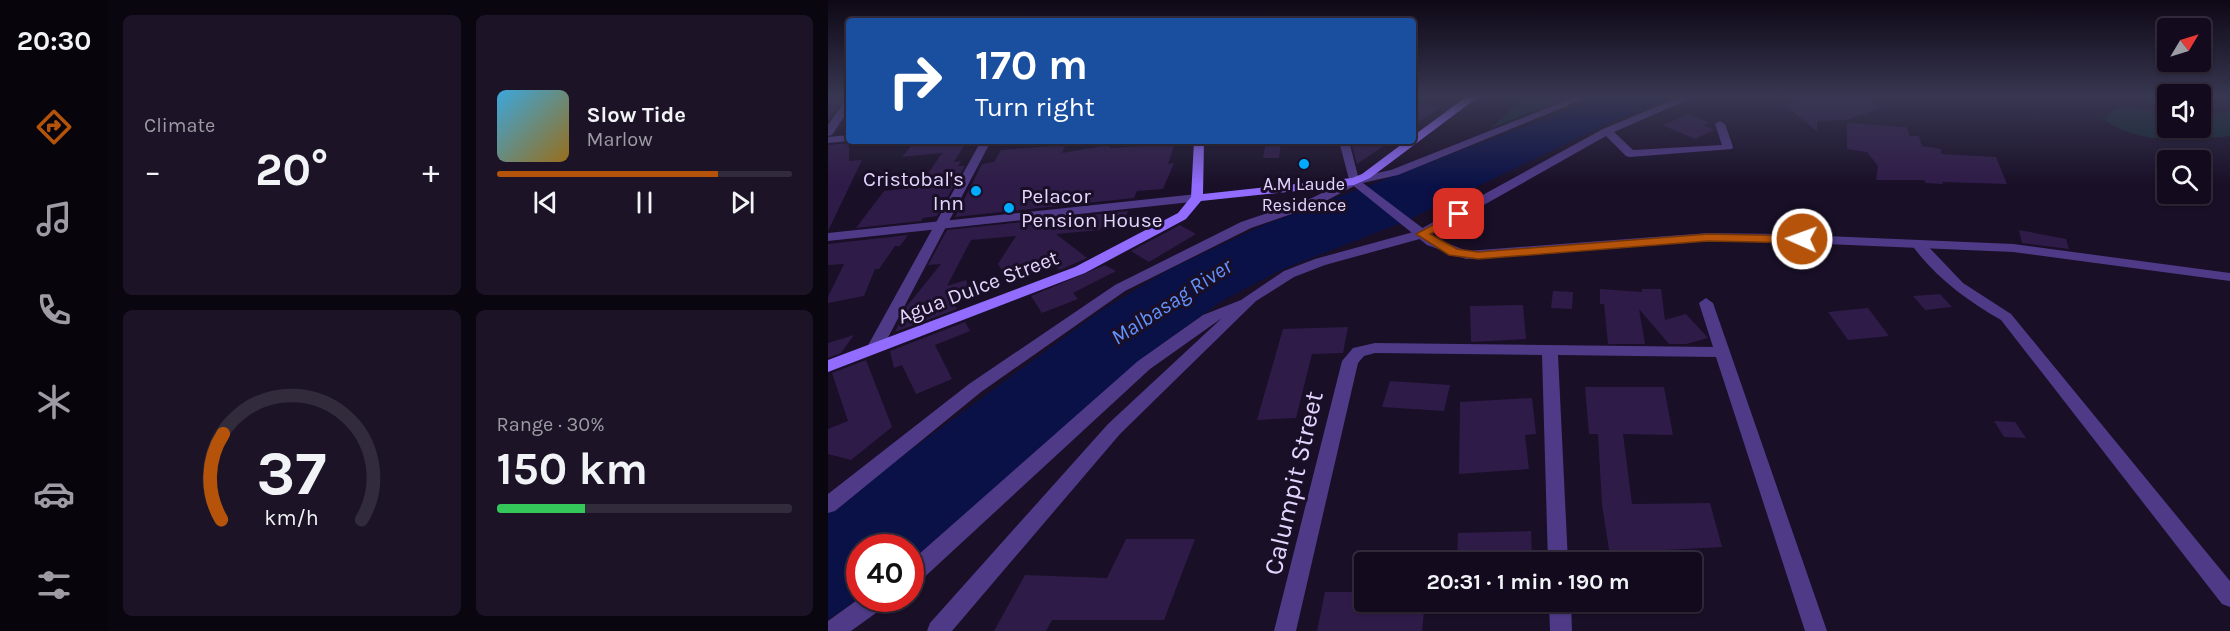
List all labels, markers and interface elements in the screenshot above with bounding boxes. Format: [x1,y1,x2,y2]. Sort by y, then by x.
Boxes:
north arrow [2157,18,2211,72]
map controls [2157,18,2211,204]
text: 20:30 [17,25,91,57]
text: 170 m [975,40,1088,90]
icon: right [876,42,954,120]
button: sound [2157,84,2211,138]
text: Turn right [975,91,1095,123]
text: Slow Tide [587,102,686,128]
icon: directions [33,106,75,148]
text: Climate [144,114,215,137]
text: Marlow [587,128,653,151]
text: 20° [255,144,328,196]
button: search [2157,150,2211,204]
text: − [144,152,161,190]
text: + [422,152,439,190]
marker: A.M Laude Residence [1297,157,1311,171]
place label: Cristobal's Inn [863,167,964,215]
place label: A.M Laude Residence [1262,173,1346,216]
marker: Cristobal's Inn [969,184,983,198]
place label: Pelacor Pension House [1021,184,1163,232]
icon: previous [529,186,562,219]
icon: pause [628,186,661,219]
icon: next [726,186,759,219]
pin [1433,188,1484,239]
icon: arrive [1442,197,1475,230]
icon: music [33,198,75,240]
marker: Pelacor Pension House [1002,201,1016,215]
position arrow [1770,207,1834,271]
street label: Agua Dulce Street [894,245,1062,329]
water label: Malbasag River [1106,252,1238,351]
icon: phone [33,289,75,331]
icon: climate [33,381,75,423]
street label: Calumpit Street [1257,388,1330,578]
text: Range · 30% [497,413,605,436]
text: 37 [257,437,327,510]
text: 150 km [497,443,648,495]
icon: car [33,473,75,515]
text: km/h [265,505,319,530]
speed limit sign: 40 [846,534,924,612]
icon: filters [33,564,75,606]
text: 20:31 · 1 min · 190 m [1426,569,1630,595]

